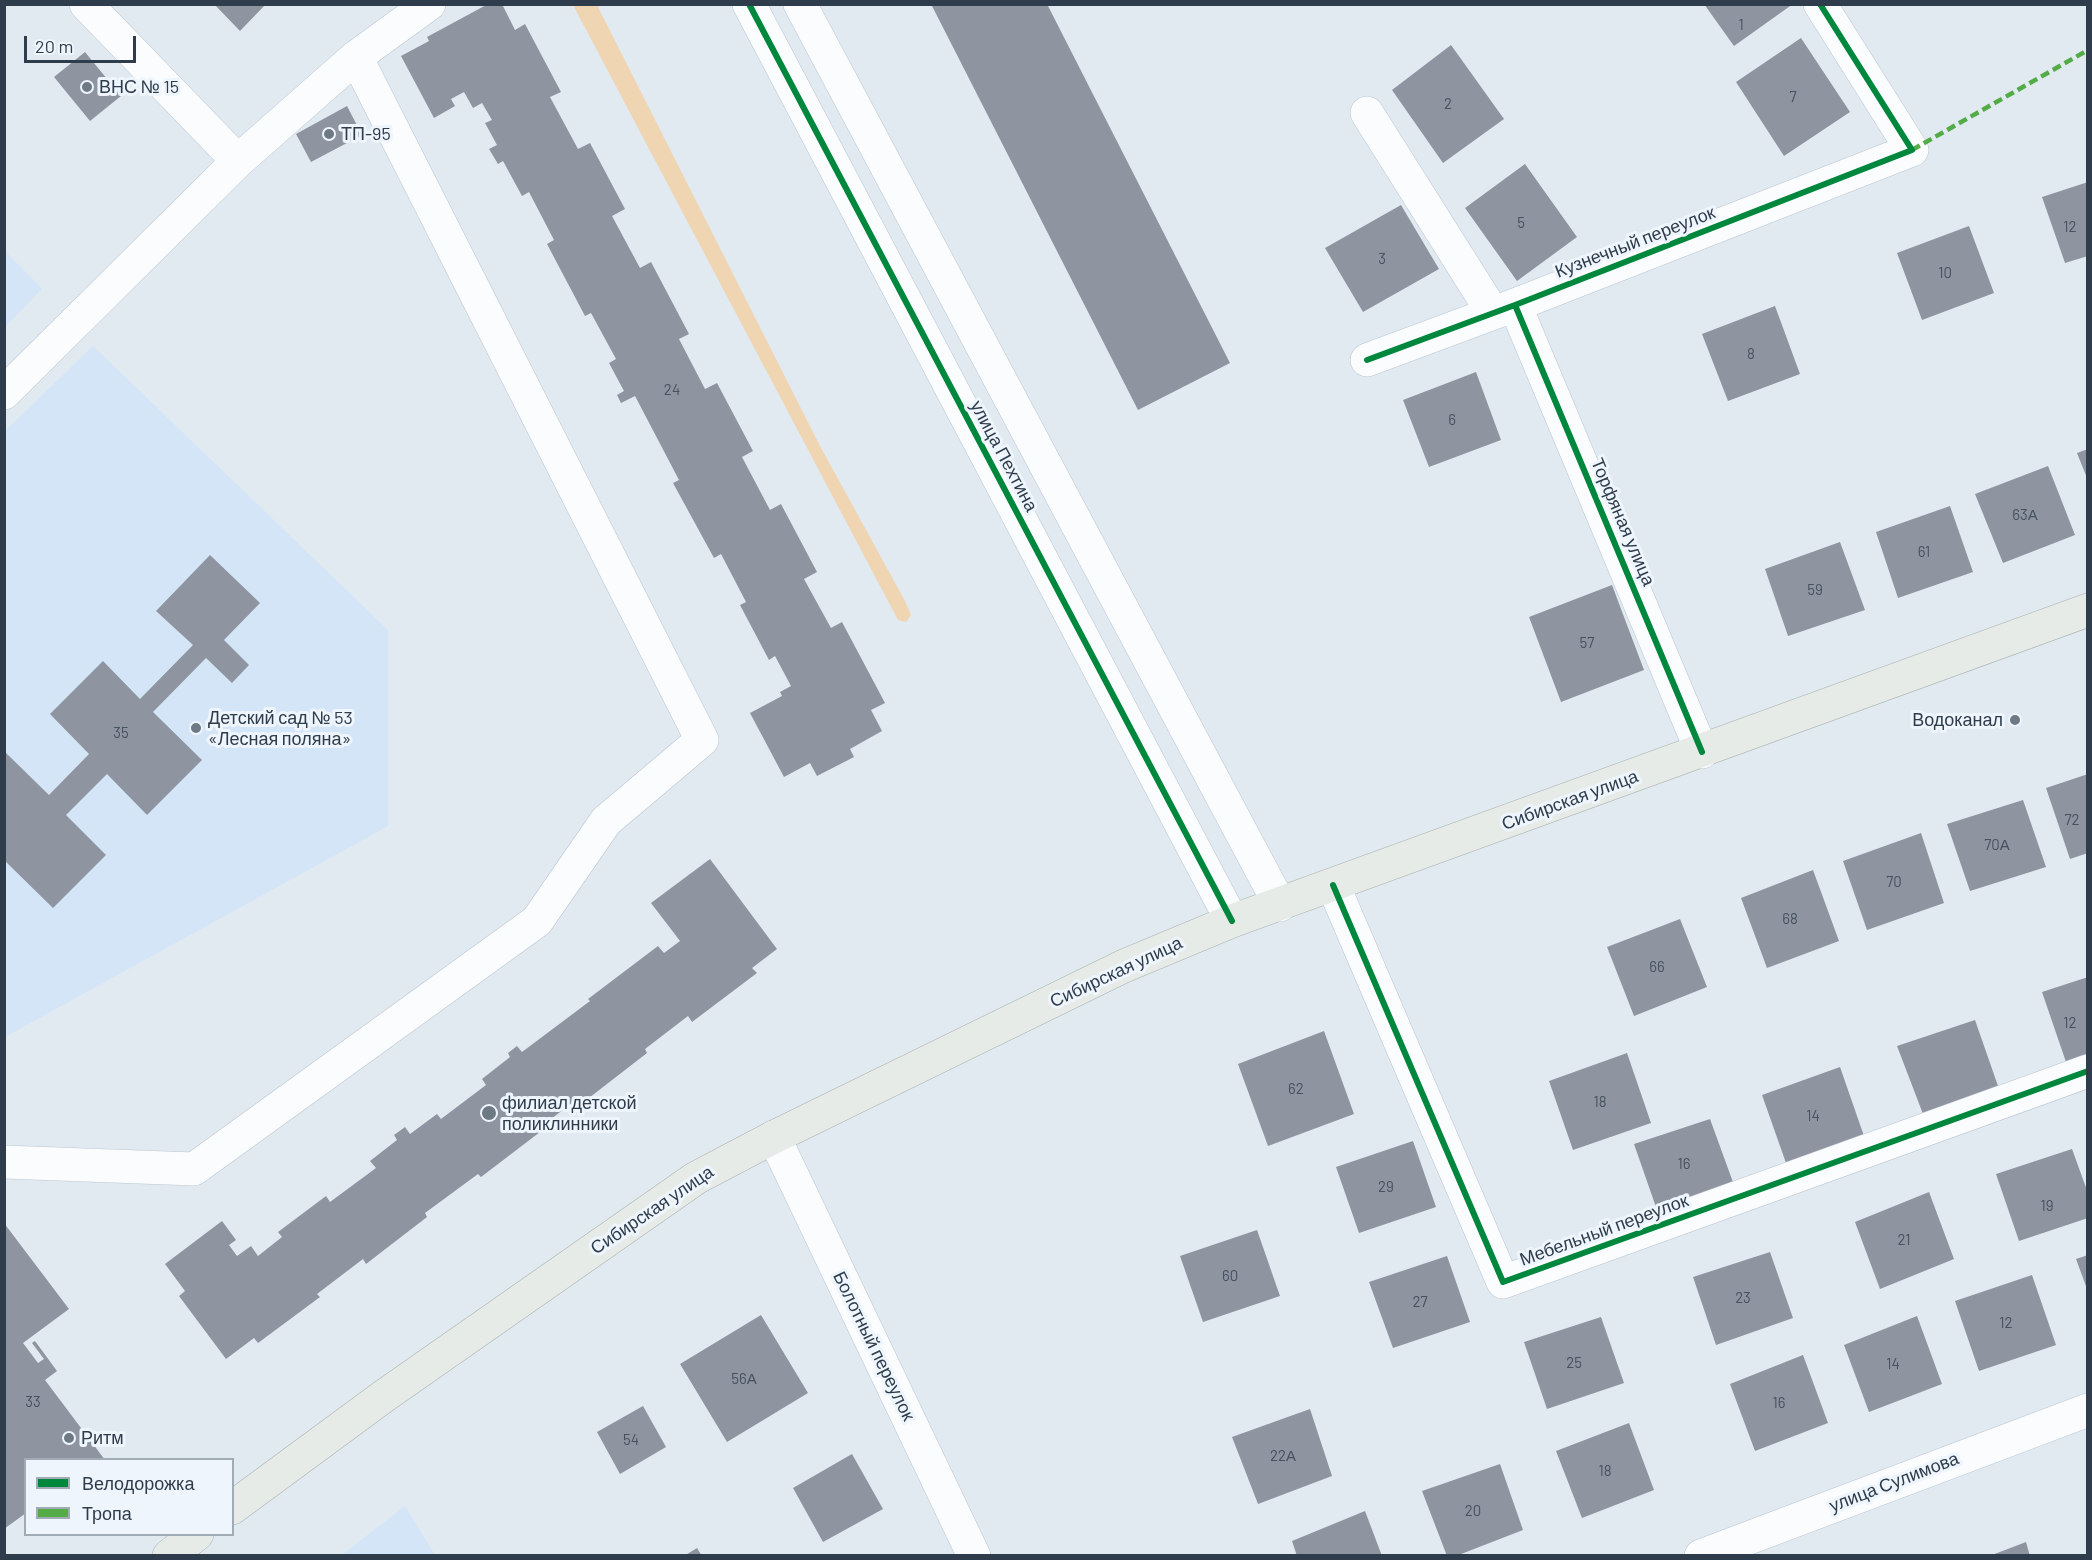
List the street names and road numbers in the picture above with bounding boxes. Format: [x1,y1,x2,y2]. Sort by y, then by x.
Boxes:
street label: Кузнечный переулок [1552,201,1718,283]
street label: улица Пехтина [966,397,1042,515]
street label: Торфяная улица [1586,455,1660,589]
street label: Сибирская улица [1499,765,1641,835]
street label: Сибирская улица [1046,932,1186,1012]
street label: Сибирская улица [586,1161,718,1259]
street label: Мебельный переулок [1517,1189,1691,1271]
street label: Болотный переулок [829,1268,919,1424]
street label: улица Сулимова [1826,1447,1962,1517]

